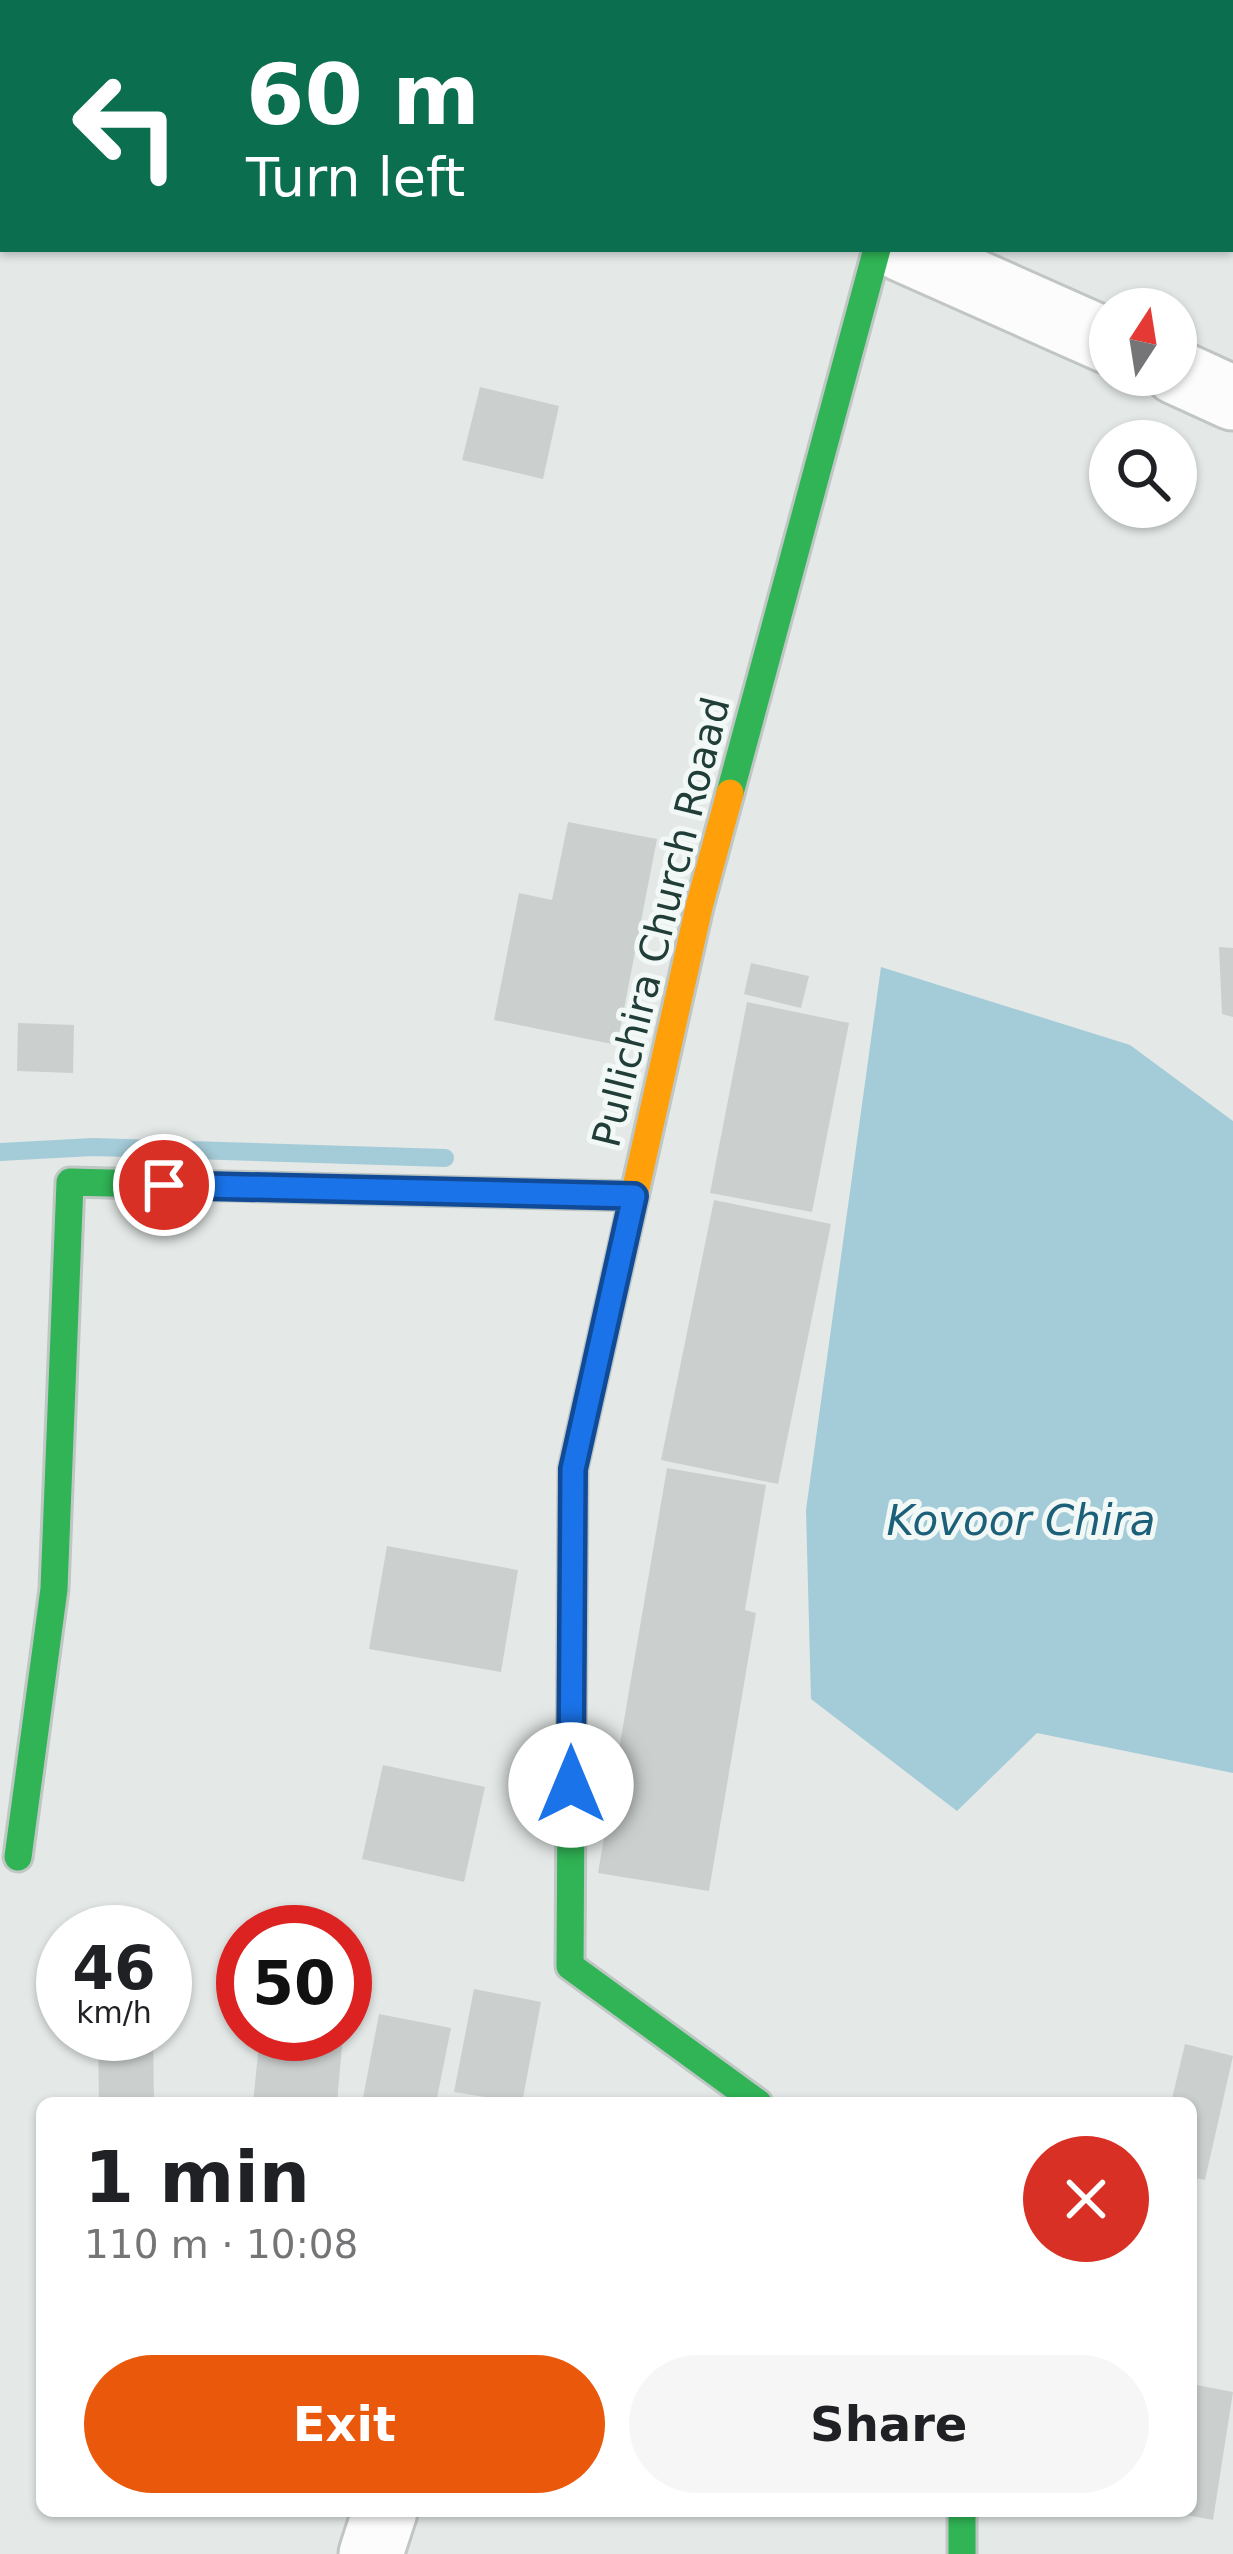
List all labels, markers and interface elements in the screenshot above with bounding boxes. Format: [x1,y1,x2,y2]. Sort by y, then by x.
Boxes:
text: 60 m [246,46,480,144]
icon: left [48,48,204,204]
text: Turn left [246,146,465,209]
north arrow [1089,288,1197,396]
map controls [1089,288,1197,528]
button: search [1089,420,1197,528]
street label: Pullichira Church Roaad [583,693,739,1151]
pin [113,1134,215,1236]
icon: arrive [131,1152,197,1218]
water label: Kovoor Chira [886,1496,1156,1545]
position arrow [508,1722,634,1848]
speed limit sign: 50 [216,1905,372,2061]
text: 46 [72,1933,156,2003]
text: km/h [76,1995,152,2030]
text: 1 min [84,2135,310,2219]
button: close [1023,2136,1149,2262]
text: 110 m · 10:08 [84,2222,358,2267]
button: Exit [84,2355,605,2493]
button: Share [629,2355,1149,2493]

